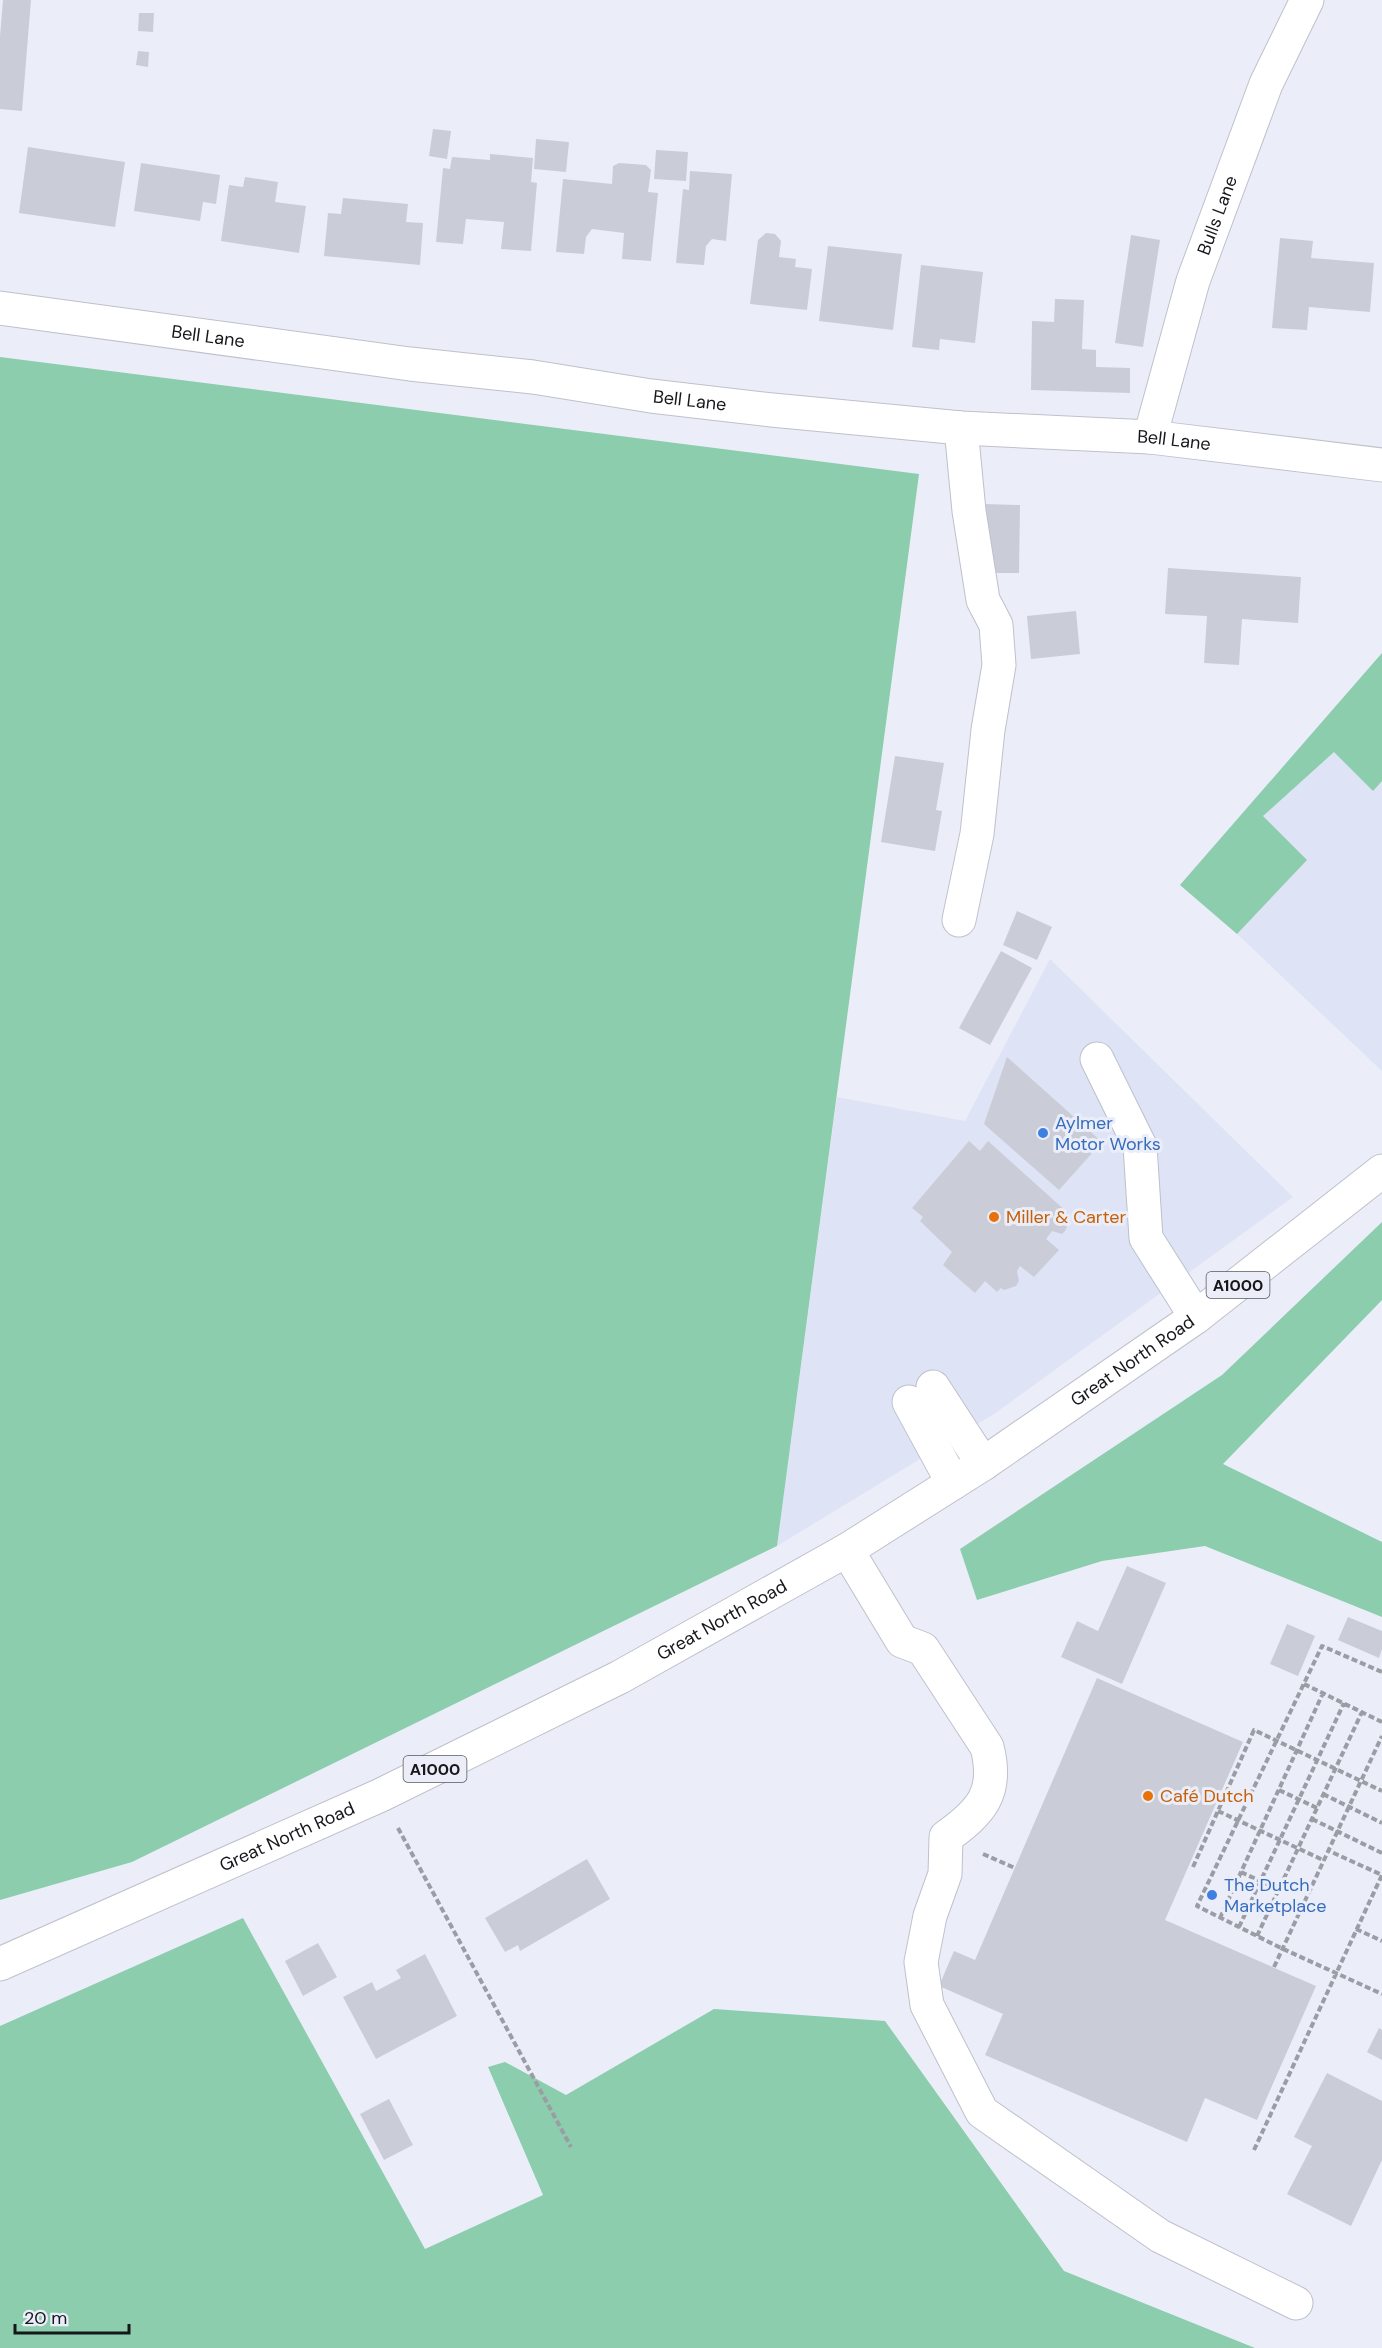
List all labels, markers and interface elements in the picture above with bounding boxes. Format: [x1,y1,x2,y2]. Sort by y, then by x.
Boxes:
street label: Bulls Lane [1192,172,1243,258]
street label: Bell Lane [170,320,246,353]
street label: Bell Lane [652,384,728,417]
street label: Bell Lane [1137,424,1212,456]
place label: Aylmer Motor Works [1055,1111,1161,1156]
marker: Aylmer Motor Works [1036,1126,1050,1140]
place label: Miller & Carter [1006,1205,1127,1229]
marker: Miller & Carter [987,1210,1001,1224]
road number: A1000 [1206,1272,1270,1298]
street label: Great North Road [1066,1310,1199,1412]
street label: Great North Road [652,1574,791,1666]
road number: A1000 [404,1756,466,1782]
place label: Café Dutch [1160,1784,1254,1808]
marker: Café Dutch [1141,1789,1155,1803]
street label: Great North Road [216,1796,358,1877]
place label: The Dutch Marketplace [1224,1873,1327,1918]
marker: The Dutch Marketplace [1205,1888,1219,1902]
scale bar [15,2297,129,2335]
text: 20 m [24,2306,67,2330]

